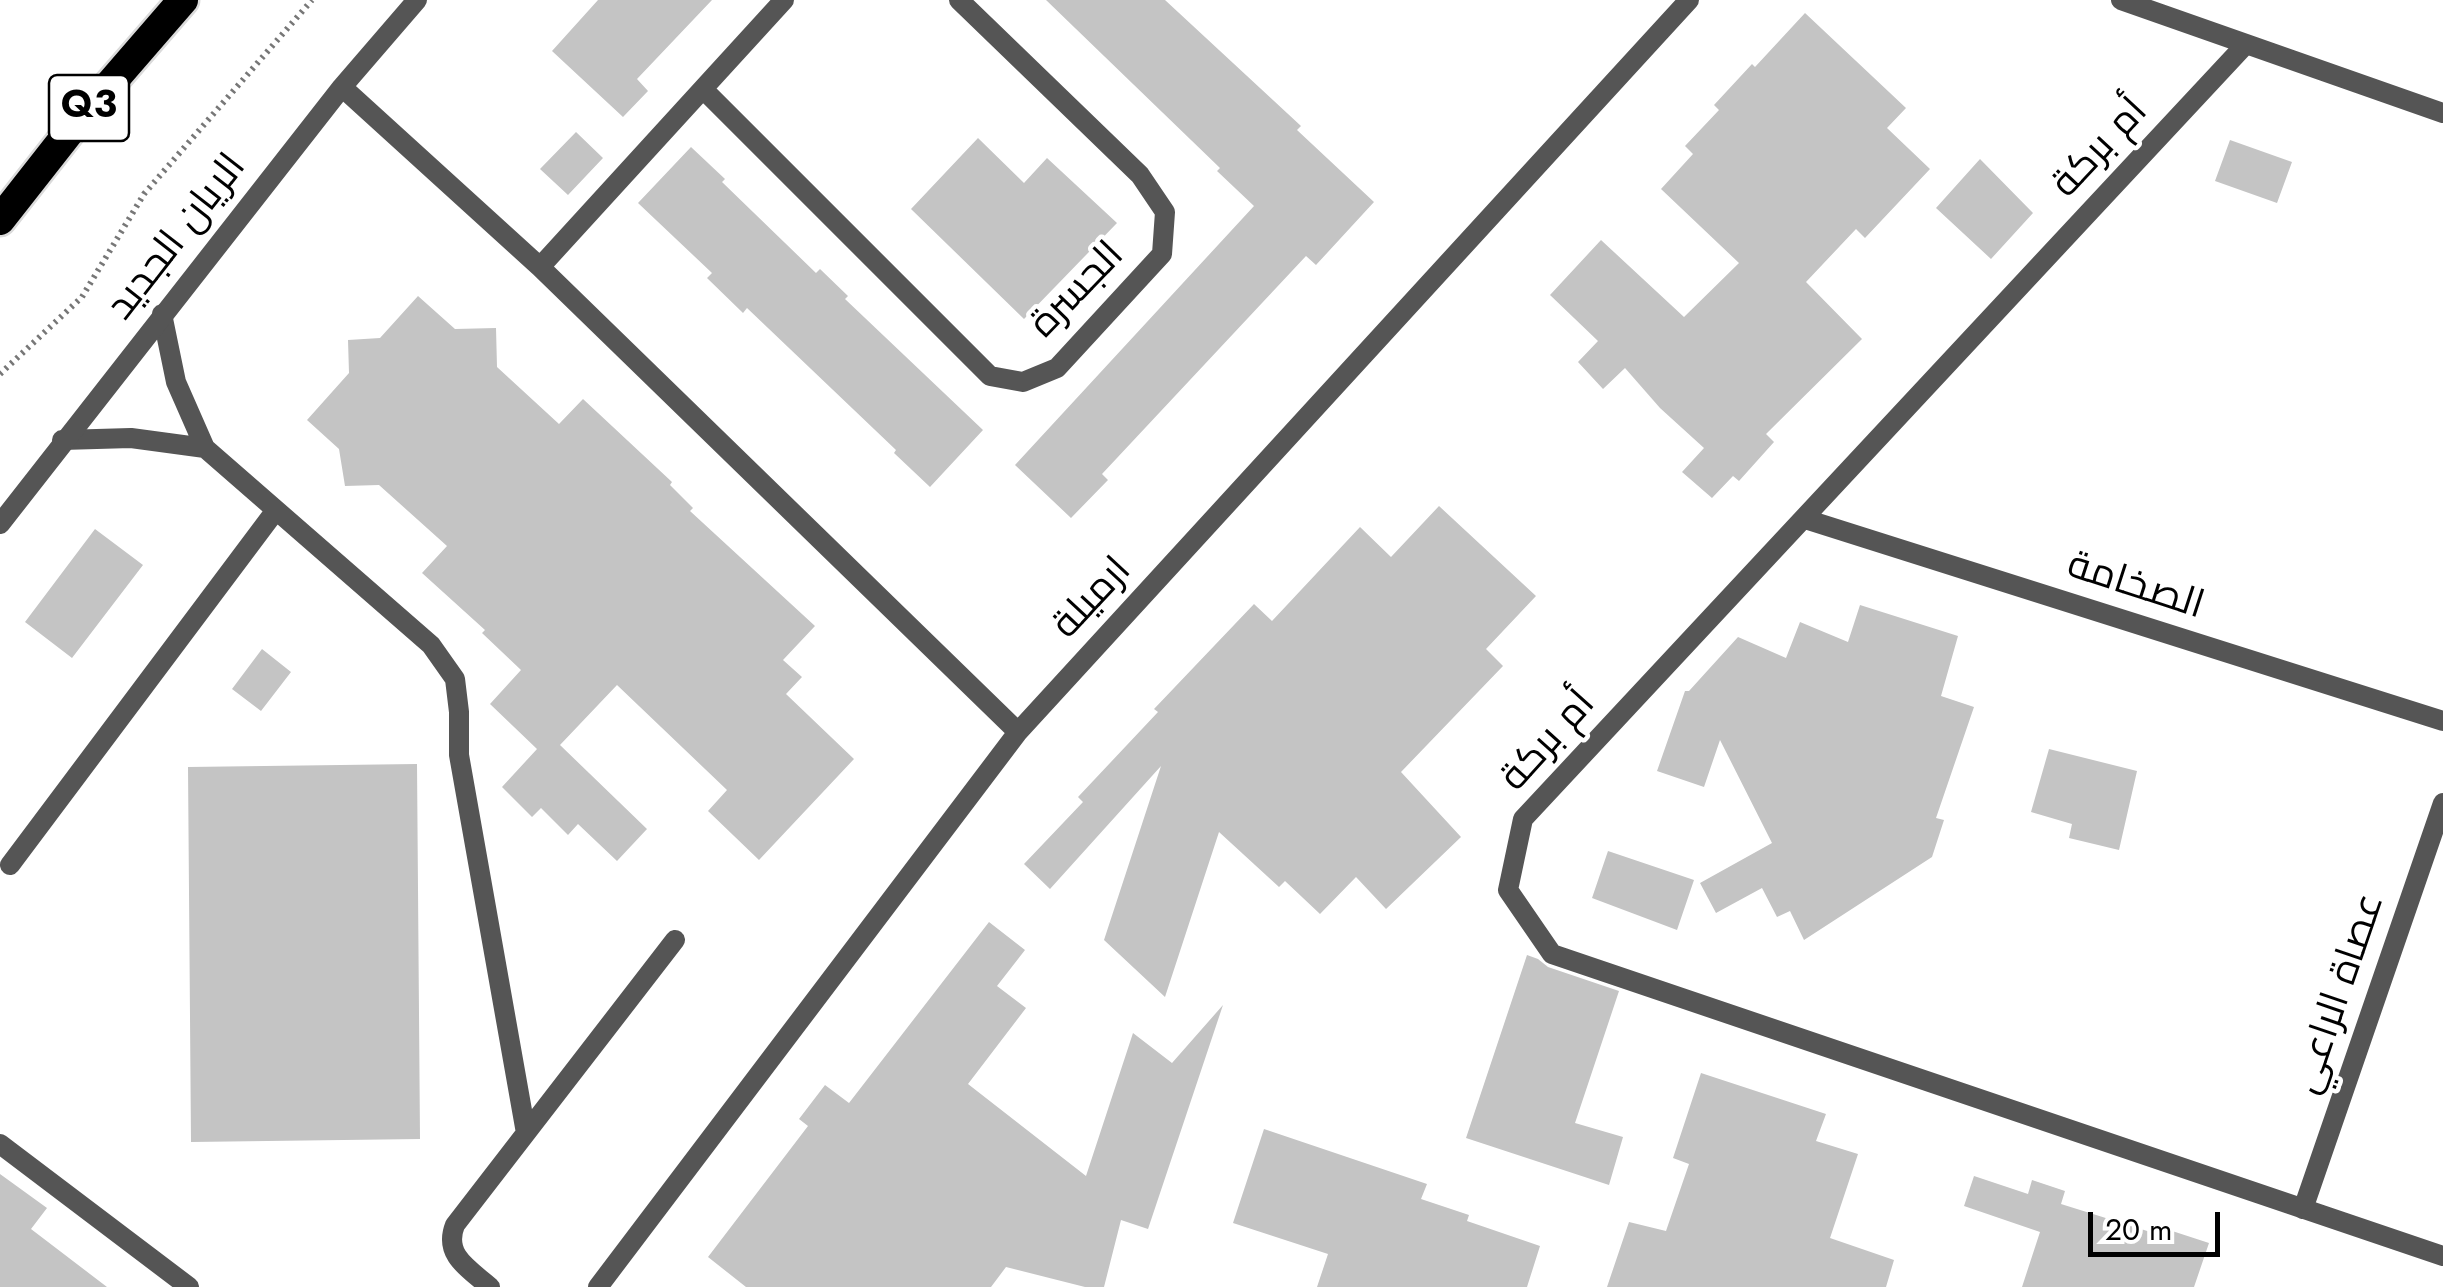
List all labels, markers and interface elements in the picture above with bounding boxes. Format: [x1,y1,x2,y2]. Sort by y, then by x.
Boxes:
road number: Q3 [49,75,129,141]
street label: أم بركة [2043,89,2159,209]
street label: الريان الجديد [98,145,258,331]
street label: الجسرة [1021,233,1135,349]
street label: الصخامة [2061,542,2209,632]
street label: ارميلة [1043,548,1143,650]
street label: أم بركة [1491,682,1607,802]
street label: عصاة الراعي [2283,888,2397,1100]
scale bar [2093,1192,2226,1254]
text: 20 m [2105,1208,2172,1251]

